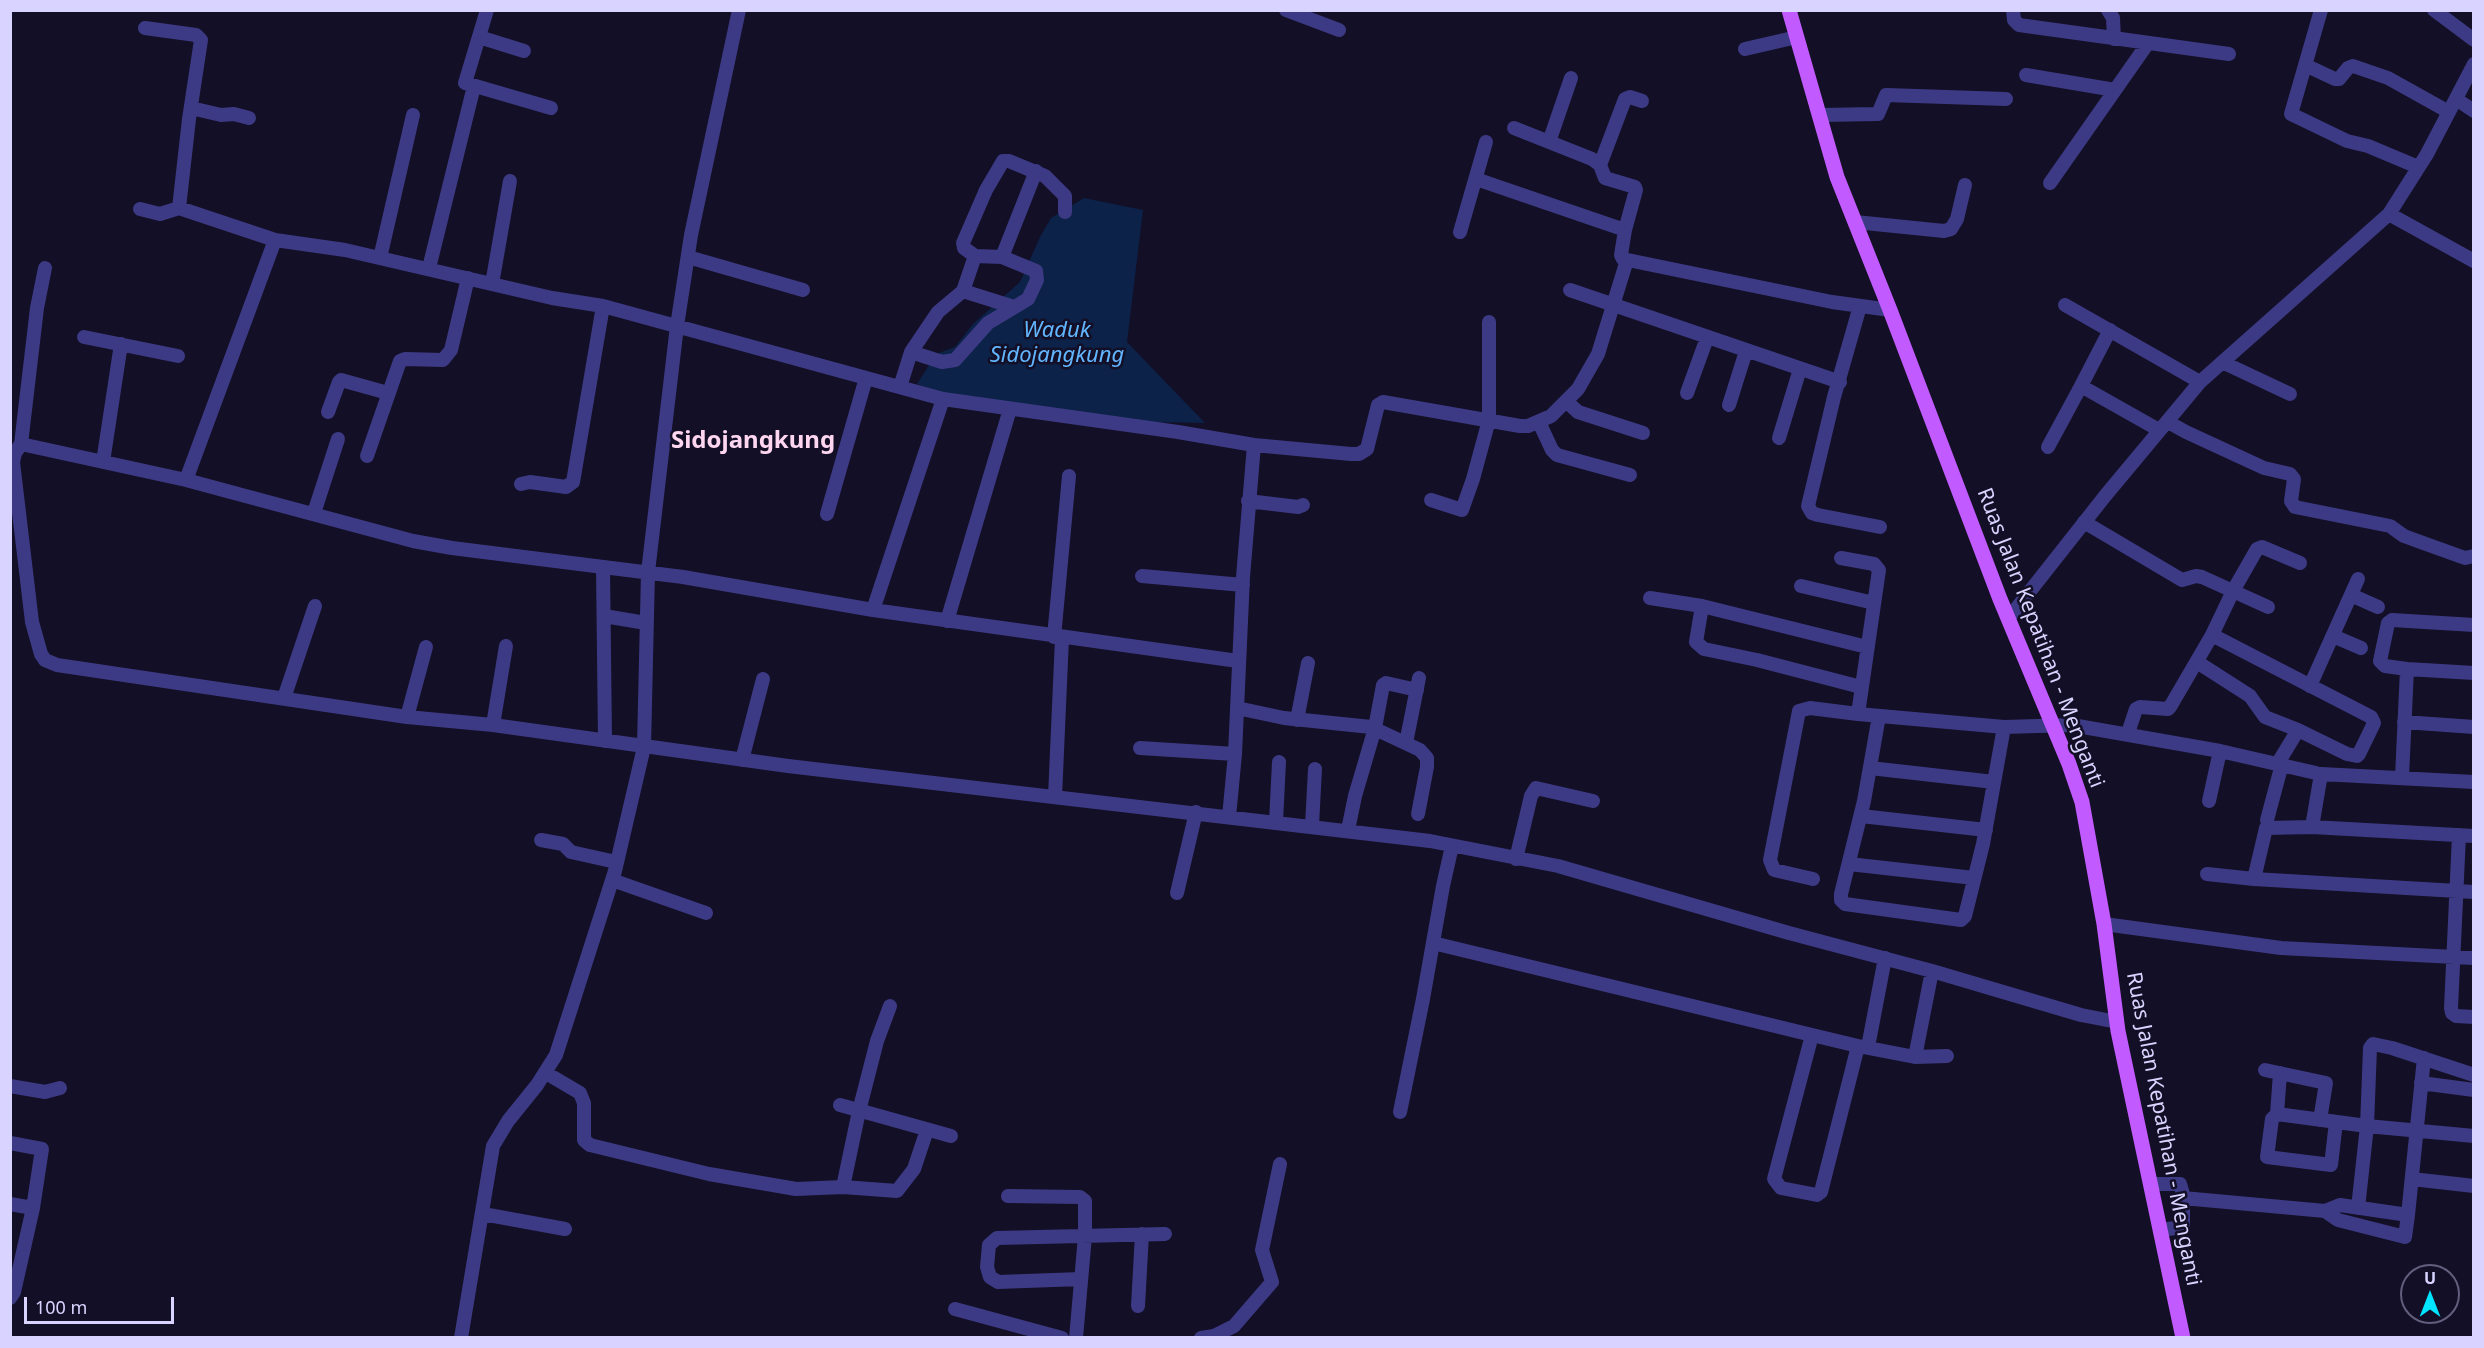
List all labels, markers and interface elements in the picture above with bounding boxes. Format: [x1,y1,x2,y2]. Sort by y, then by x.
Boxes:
water label: Waduk Sidojangkung [990,318,1124,370]
district label: Sidojangkung [671,427,835,455]
street label: Ruas Jalan Kepatihan - Menganti [1971,485,2109,791]
street label: Ruas Jalan Kepatihan - Menganti [2120,970,2206,1288]
north arrow [2400,1264,2460,1324]
text: U [2424,1267,2436,1289]
scale bar [27,1285,177,1323]
text: 100 m [35,1295,87,1319]

